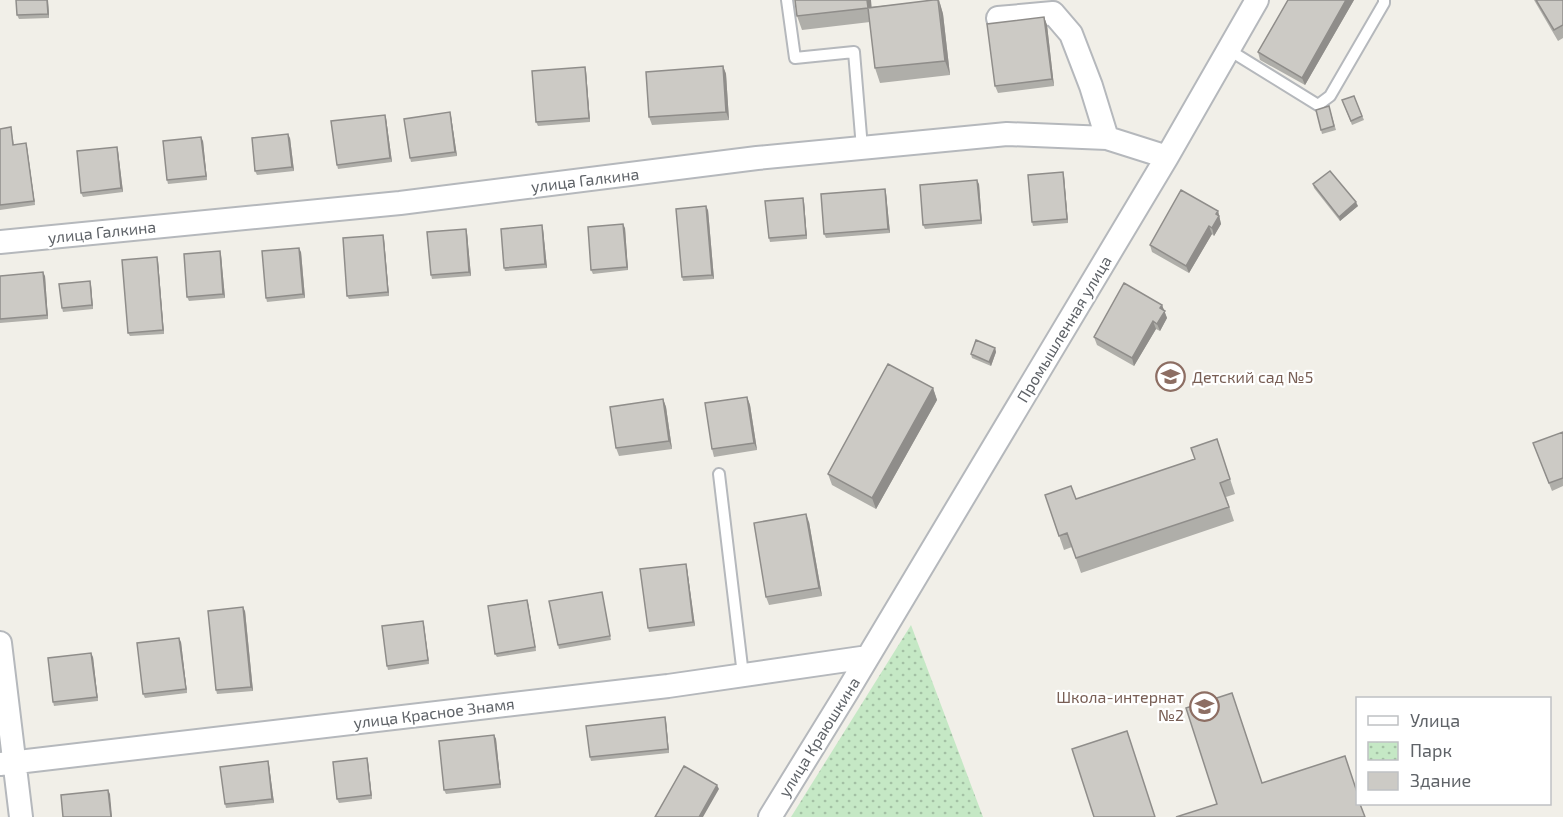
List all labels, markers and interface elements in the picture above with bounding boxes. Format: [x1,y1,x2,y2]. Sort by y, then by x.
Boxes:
street label: улица Галкина [530,163,640,197]
street label: улица Галкина [47,216,157,248]
street label: Промышленная улица [1012,252,1116,406]
school or university icon: Детский сад №5 [1155,361,1187,393]
place label: Детский сад №5 [1192,367,1313,386]
street label: улица Краюшкина [774,673,864,801]
place label: Школа-интернат №2 [1056,687,1184,724]
school or university icon: Школа-интернат №2 [1189,690,1221,722]
street label: улица Красное Знамя [352,693,516,733]
legend [1356,697,1551,805]
text: Улица [1410,709,1460,731]
text: Парк [1410,739,1452,761]
text: Здание [1410,769,1471,791]

